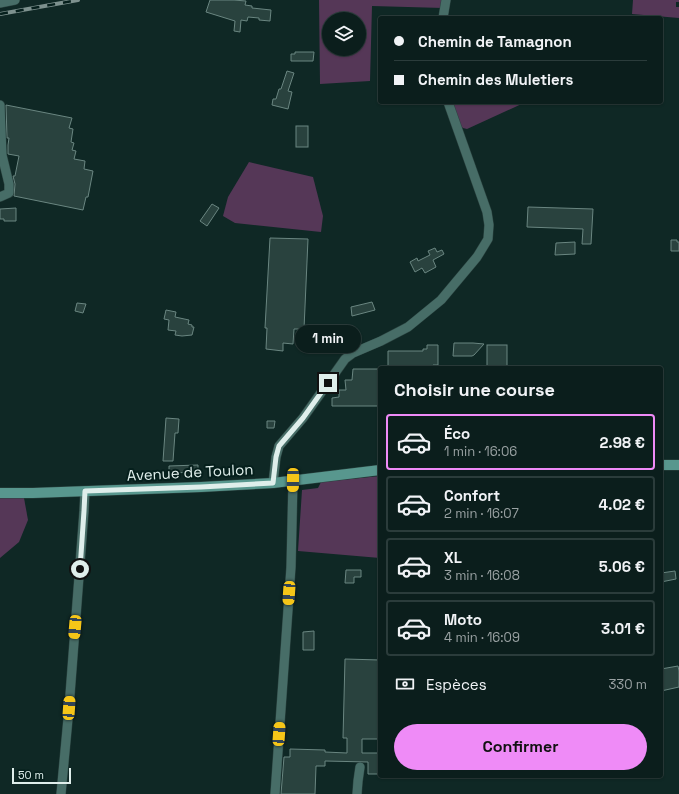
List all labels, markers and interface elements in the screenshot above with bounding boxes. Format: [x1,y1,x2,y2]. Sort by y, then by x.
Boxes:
map controls [322,12,366,56]
button: layers [322,12,366,56]
text: Chemin de Tamagnon [418,32,572,51]
text: Chemin des Muletiers [418,70,573,89]
callout: 1 min [295,325,361,353]
text: 1 min [312,330,344,347]
route end [319,374,337,392]
text: Choisir une course [394,378,555,401]
icon: car [396,424,432,460]
text: Éco [444,424,470,443]
text: 2.98 € [599,433,645,452]
text: 1 min · 16:06 [444,443,517,460]
street label: Avenue de Toulon [126,459,254,485]
car [287,468,299,492]
icon: car [396,486,432,522]
text: Confort [444,486,500,505]
text: 4.02 € [599,495,645,514]
text: 2 min · 16:07 [444,505,519,522]
icon: car [396,548,432,584]
text: XL [444,548,462,567]
text: 5.06 € [599,557,645,576]
route start [71,560,89,578]
text: 3 min · 16:08 [444,567,520,584]
car [282,581,296,605]
icon: car [396,610,432,646]
text: Moto [444,610,482,629]
car [68,615,82,639]
text: 3.01 € [601,619,645,638]
text: 4 min · 16:09 [444,629,520,646]
icon: cash [394,673,416,695]
text: Espèces [426,675,487,694]
text: 330 m [608,676,647,693]
car [62,696,76,720]
car [272,722,286,746]
button: Confirmer [394,724,647,770]
scale bar [12,766,71,785]
text: 50 m [18,768,44,782]

